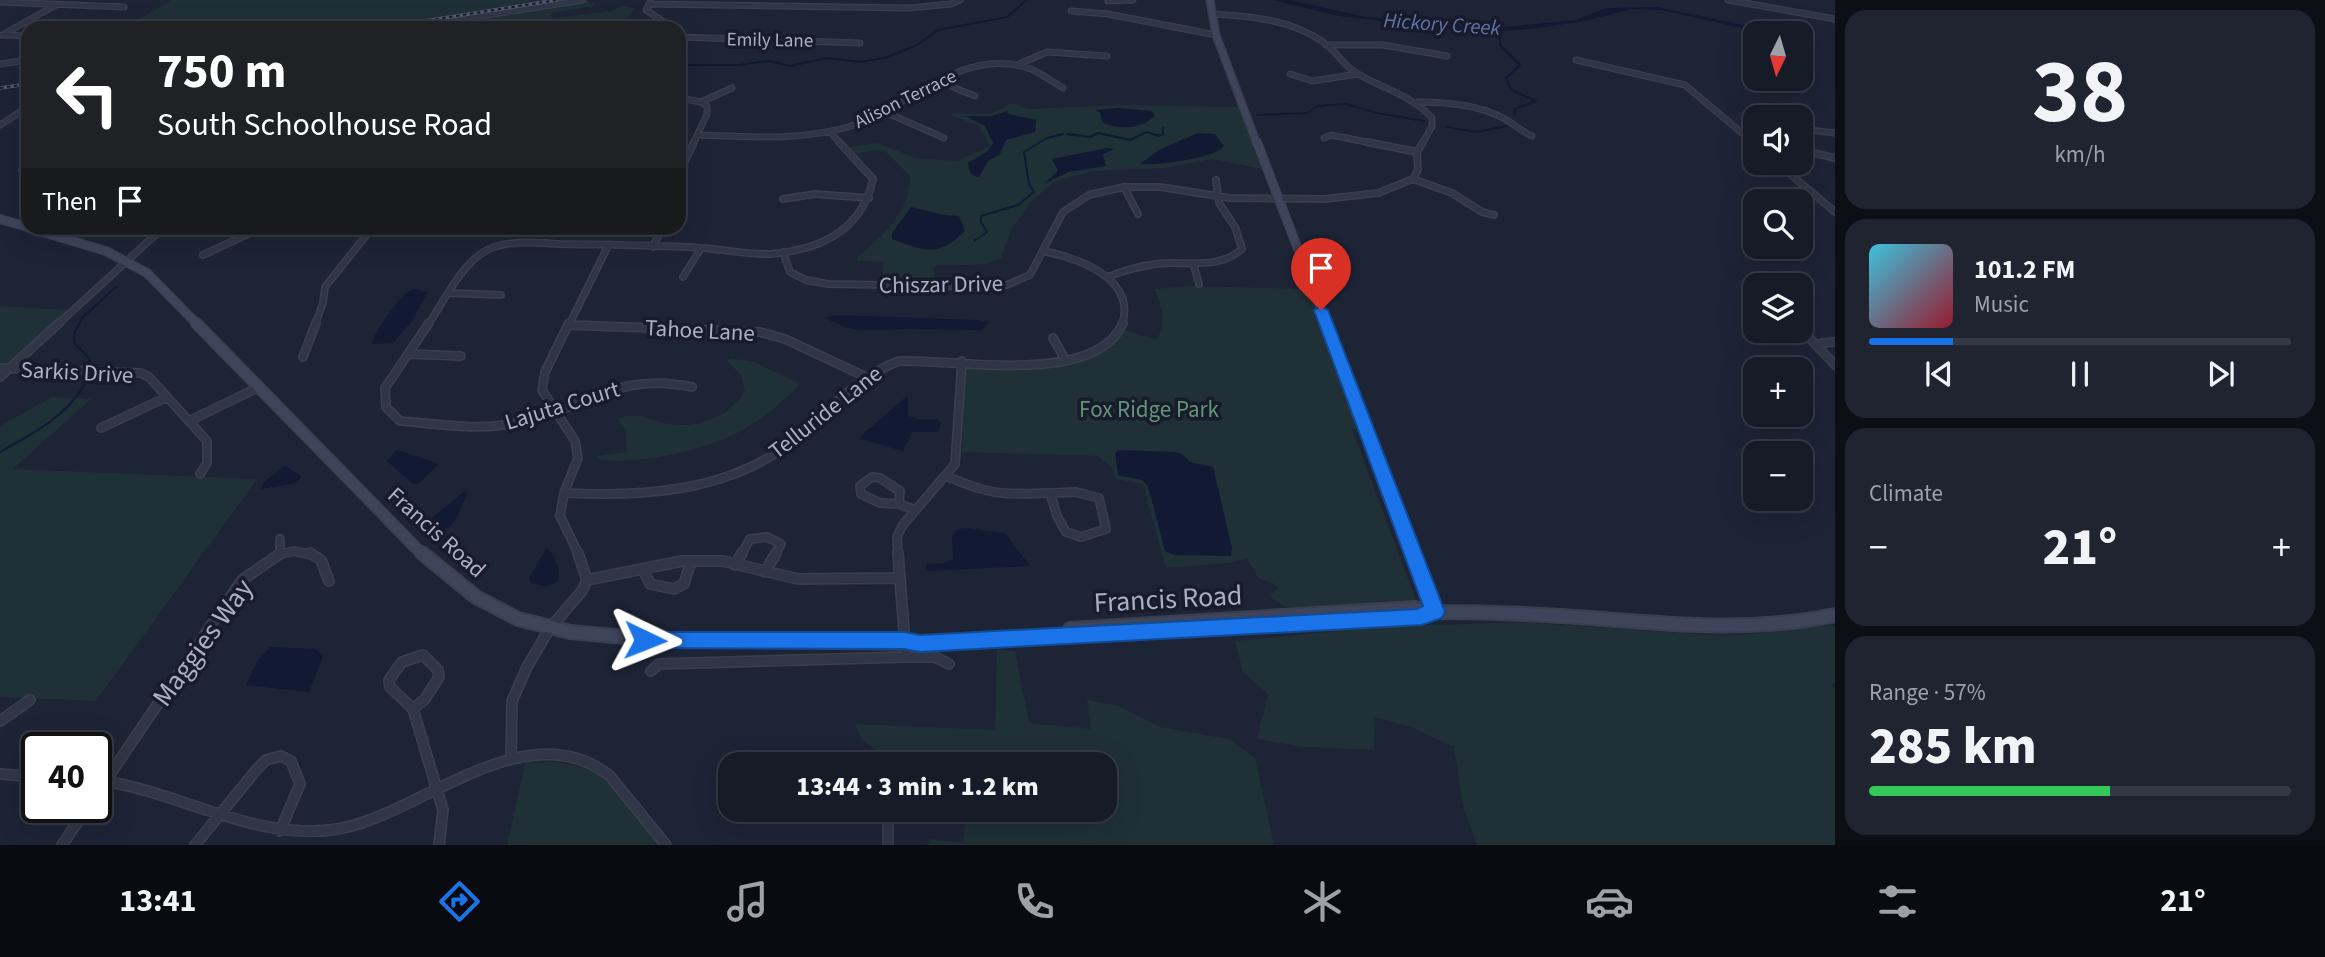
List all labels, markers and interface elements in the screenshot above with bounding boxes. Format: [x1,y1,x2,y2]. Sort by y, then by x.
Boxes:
water label: Hickory Creek [1382,5,1503,43]
north arrow [1743,21,1813,91]
map controls [1743,21,1813,511]
street label: Emily Lane [726,26,813,55]
text: 38 [2032,28,2128,157]
text: 750 m [157,37,286,107]
icon: left [42,49,133,140]
street label: Alison Terrace [850,63,961,136]
text: South Schoolhouse Road [157,102,492,148]
button: sound [1743,105,1813,175]
text: km/h [2054,138,2106,171]
icon: arrive [111,182,149,220]
text: Then [42,183,97,220]
button: search [1743,189,1813,259]
pin [1291,238,1351,310]
icon: arrive [1302,249,1340,287]
text: 101.2 FM [1974,251,2075,288]
street label: Chiszar Drive [879,267,1003,302]
button: layers [1743,273,1813,343]
text: Music [1974,288,2029,321]
street label: Tahoe Lane [644,311,756,350]
street label: Sarkis Drive [20,353,134,392]
icon: previous [1920,355,1958,393]
icon: pause [2061,355,2099,393]
icon: next [2202,355,2240,393]
button: + [1743,357,1813,427]
street label: Telluride Lane [762,358,889,467]
street label: Lajuta Court [501,372,624,439]
park label: Fox Ridge Park [1079,393,1219,426]
button: − [1743,441,1813,511]
text: Climate [1869,477,1943,510]
street label: Francis Road [380,479,493,586]
text: 21° [2043,511,2117,585]
text: − [1869,521,1888,575]
text: + [2272,521,2291,575]
street label: Maggies Way [143,570,263,715]
street label: Francis Road [1093,575,1243,623]
position arrow [608,603,682,677]
text: Range · 57% [1869,676,1986,709]
text: 285 km [1869,710,2037,784]
speed limit sign: 40 [21,732,112,823]
text: 13:44 · 3 min · 1.2 km [796,768,1039,805]
icon: directions [435,877,484,926]
icon: music [723,877,772,926]
icon: phone [1010,877,1059,926]
icon: climate [1298,877,1347,926]
icon: car [1585,877,1634,926]
icon: filters [1873,877,1922,926]
text: 13:41 [119,878,196,924]
text: 21° [2160,878,2206,924]

